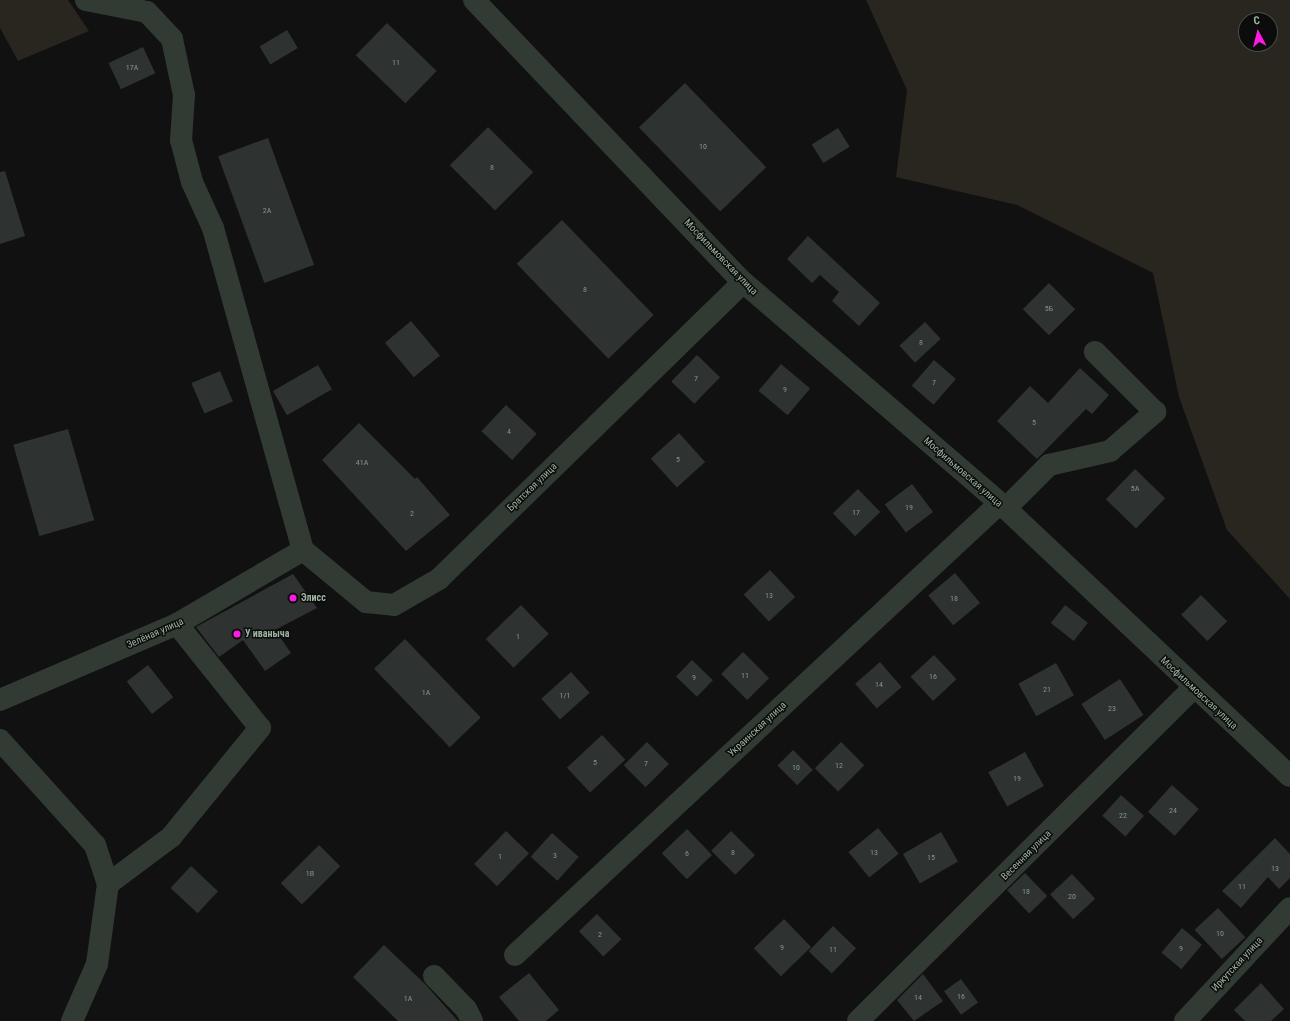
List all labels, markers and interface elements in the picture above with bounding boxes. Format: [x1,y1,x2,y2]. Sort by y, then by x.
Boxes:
north arrow [1238,12,1278,52]
text: С [1253,14,1261,27]
house number: 11 [392,58,400,68]
house number: 17А [126,63,138,73]
house number: 10 [699,142,707,152]
house number: 8 [490,163,494,173]
house number: 2А [263,206,271,216]
street label: Мосфильмовская улица [682,217,760,297]
house number: 8 [583,285,587,295]
house number: 5Б [1045,304,1053,314]
house number: 8 [919,338,923,348]
house number: 7 [694,374,698,384]
house number: 7 [932,378,936,388]
house number: 9 [783,385,787,395]
house number: 5 [1032,418,1036,428]
house number: 4 [507,427,511,437]
street label: Мосфильмовская улица [921,435,1005,509]
house number: 5 [676,455,680,465]
house number: 41А [356,458,368,468]
street label: Братская улица [505,460,559,514]
house number: 5А [1131,484,1139,494]
house number: 19 [905,503,913,513]
house number: 17 [852,508,860,518]
house number: 2 [410,509,414,519]
house number: 13 [765,591,773,601]
place label: Элисс [301,592,326,604]
marker: Элисс [288,593,298,603]
house number: 18 [950,594,958,604]
street label: Зелёная улица [125,615,185,651]
place label: У иваныча [245,628,289,640]
marker: У иваныча [232,629,242,639]
house number: 1 [516,632,520,642]
street label: Мосфильмовская улица [1158,654,1240,732]
house number: 11 [741,671,749,681]
house number: 16 [929,672,937,682]
house number: 9 [692,673,696,683]
house number: 14 [875,680,883,690]
house number: 21 [1043,685,1051,695]
house number: 1А [422,688,430,698]
house number: 1/1 [560,691,570,701]
street label: Украинская улица [725,699,789,759]
house number: 23 [1108,704,1116,714]
house number: 5 [593,758,597,768]
house number: 7 [644,759,648,769]
house number: 12 [835,761,843,771]
house number: 10 [792,763,800,773]
house number: 19 [1013,774,1021,784]
house number: 24 [1169,806,1177,816]
house number: 22 [1119,811,1127,821]
street label: Весенняя улица [999,828,1053,882]
house number: 8 [731,848,735,858]
house number: 13 [870,848,878,858]
house number: 6 [685,849,689,859]
house number: 3 [553,851,557,861]
house number: 1 [498,852,502,862]
house number: 15 [927,853,935,863]
house number: 13 [1271,864,1279,874]
house number: 1В [306,869,314,879]
house number: 11 [1238,882,1246,892]
house number: 18 [1022,887,1030,897]
house number: 20 [1068,892,1076,902]
house number: 10 [1216,929,1224,939]
house number: 2 [598,930,602,940]
street label: Иркутская улица [1209,934,1265,994]
house number: 9 [780,943,784,953]
house number: 9 [1179,944,1183,954]
house number: 11 [829,945,837,955]
house number: 16 [957,992,965,1002]
house number: 14 [914,993,922,1003]
house number: 1А [404,994,412,1004]

